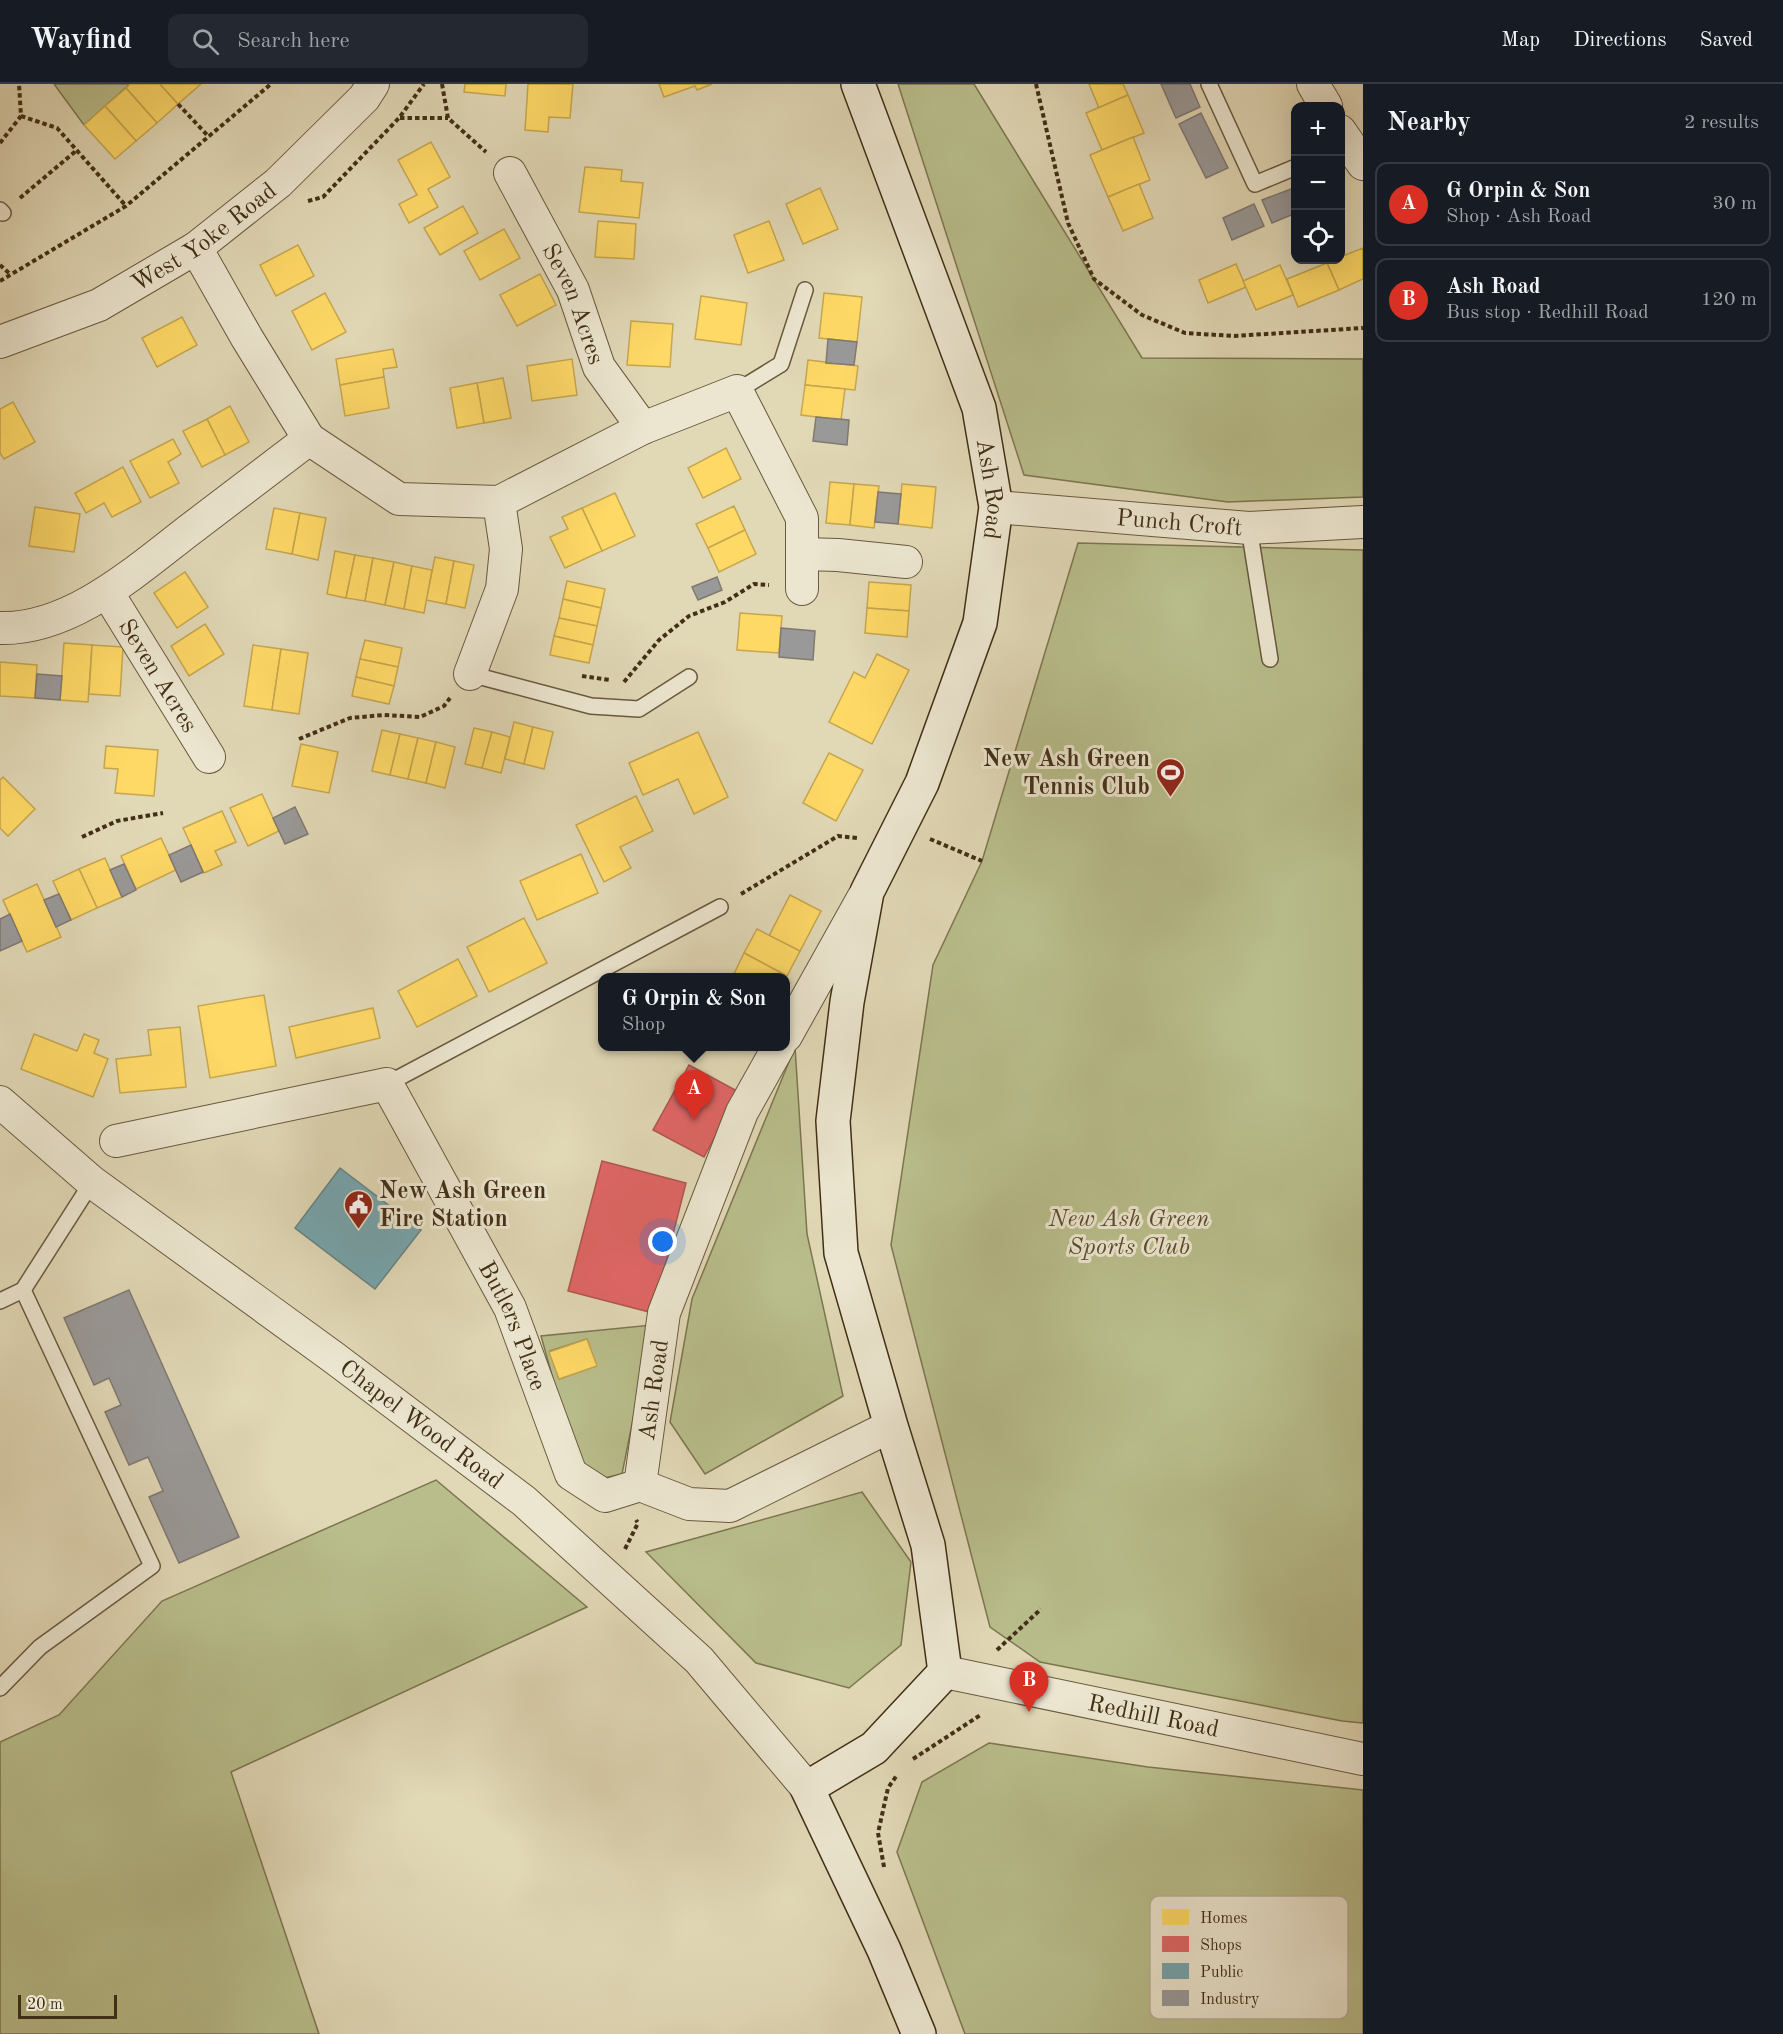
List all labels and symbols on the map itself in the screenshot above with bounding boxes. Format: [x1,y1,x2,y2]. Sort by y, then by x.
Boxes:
street label: West Yoke Road [128,179,282,297]
street label: Seven Acres [536,240,607,368]
street label: Ash Road [970,437,1006,541]
street label: Punch Croft [1115,507,1243,541]
street label: Seven Acres [113,615,201,737]
place label: New Ash Green Tennis Club [983,748,1150,800]
sports icon: New Ash Green Tennis Club [1155,756,1187,798]
pin: A [674,1070,714,1120]
place label: New Ash Green Fire Station [379,1180,546,1232]
public building icon: New Ash Green Fire Station [342,1188,374,1230]
park label: New Ash Green Sports Club [1048,1208,1210,1260]
your location [648,1227,677,1256]
street label: Butlers Place [473,1258,549,1394]
street label: Ash Road [636,1338,674,1442]
street label: Chapel Wood Road [335,1357,507,1495]
pin: B [1010,1662,1048,1712]
street label: Redhill Road [1085,1692,1221,1743]
legend [1150,1896,1348,2019]
text: Homes [1200,1911,1248,1927]
text: Shops [1200,1938,1242,1954]
text: Public [1200,1965,1243,1981]
scale bar [18,1992,117,2020]
text: Industry [1200,1992,1260,2008]

